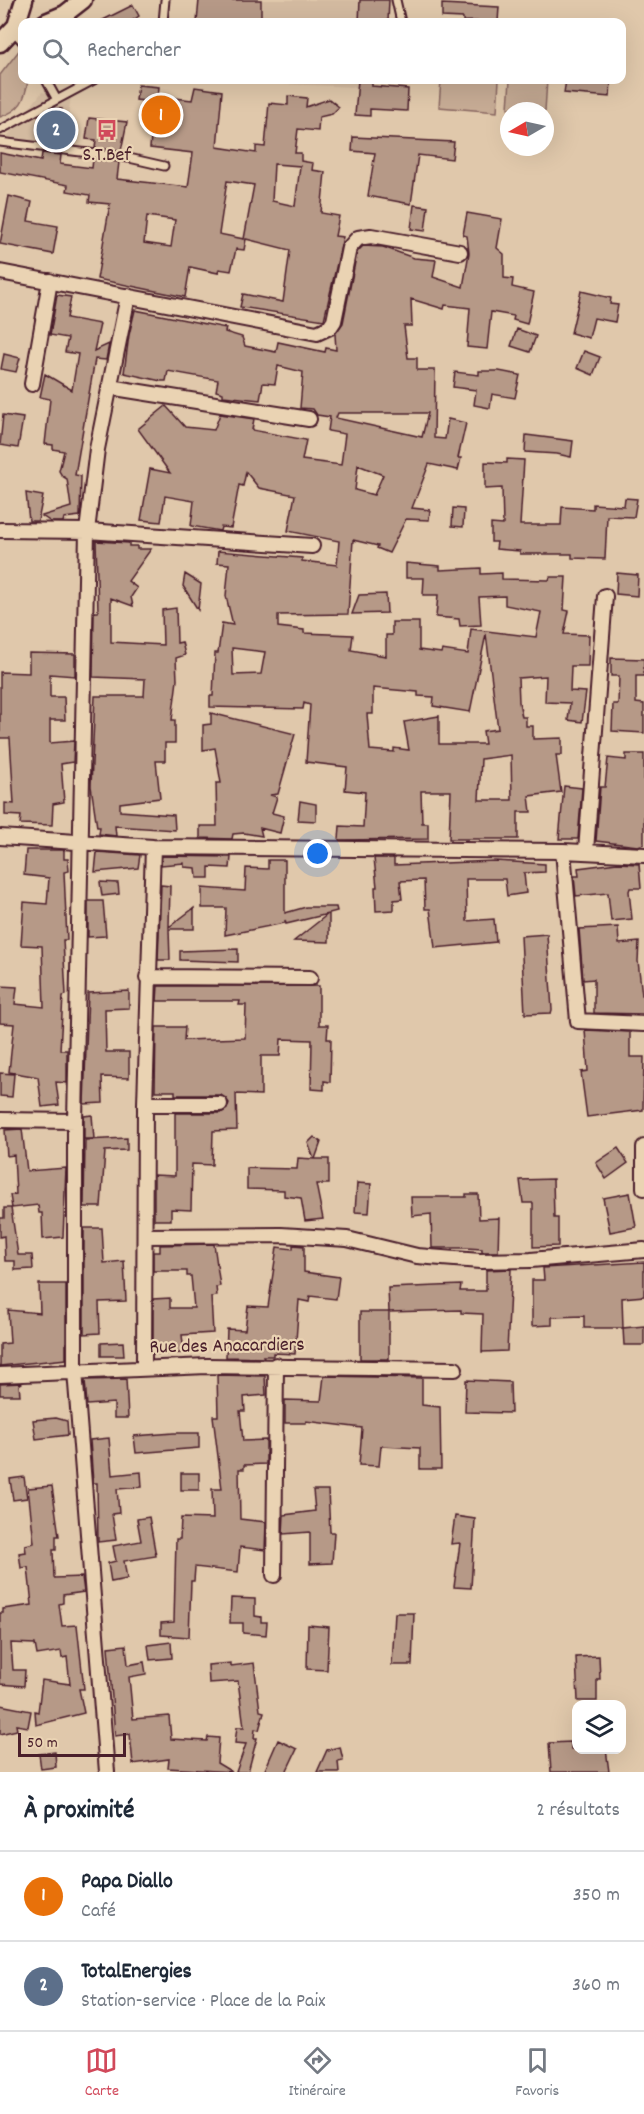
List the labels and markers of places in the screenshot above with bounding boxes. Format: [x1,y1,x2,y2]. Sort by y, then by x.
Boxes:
pin: 1 [142,92,180,138]
pin: 2 [36,108,76,152]
bus stop icon: S.T.Bef [95,118,119,142]
place label: S.T.Bef [83,142,132,170]

